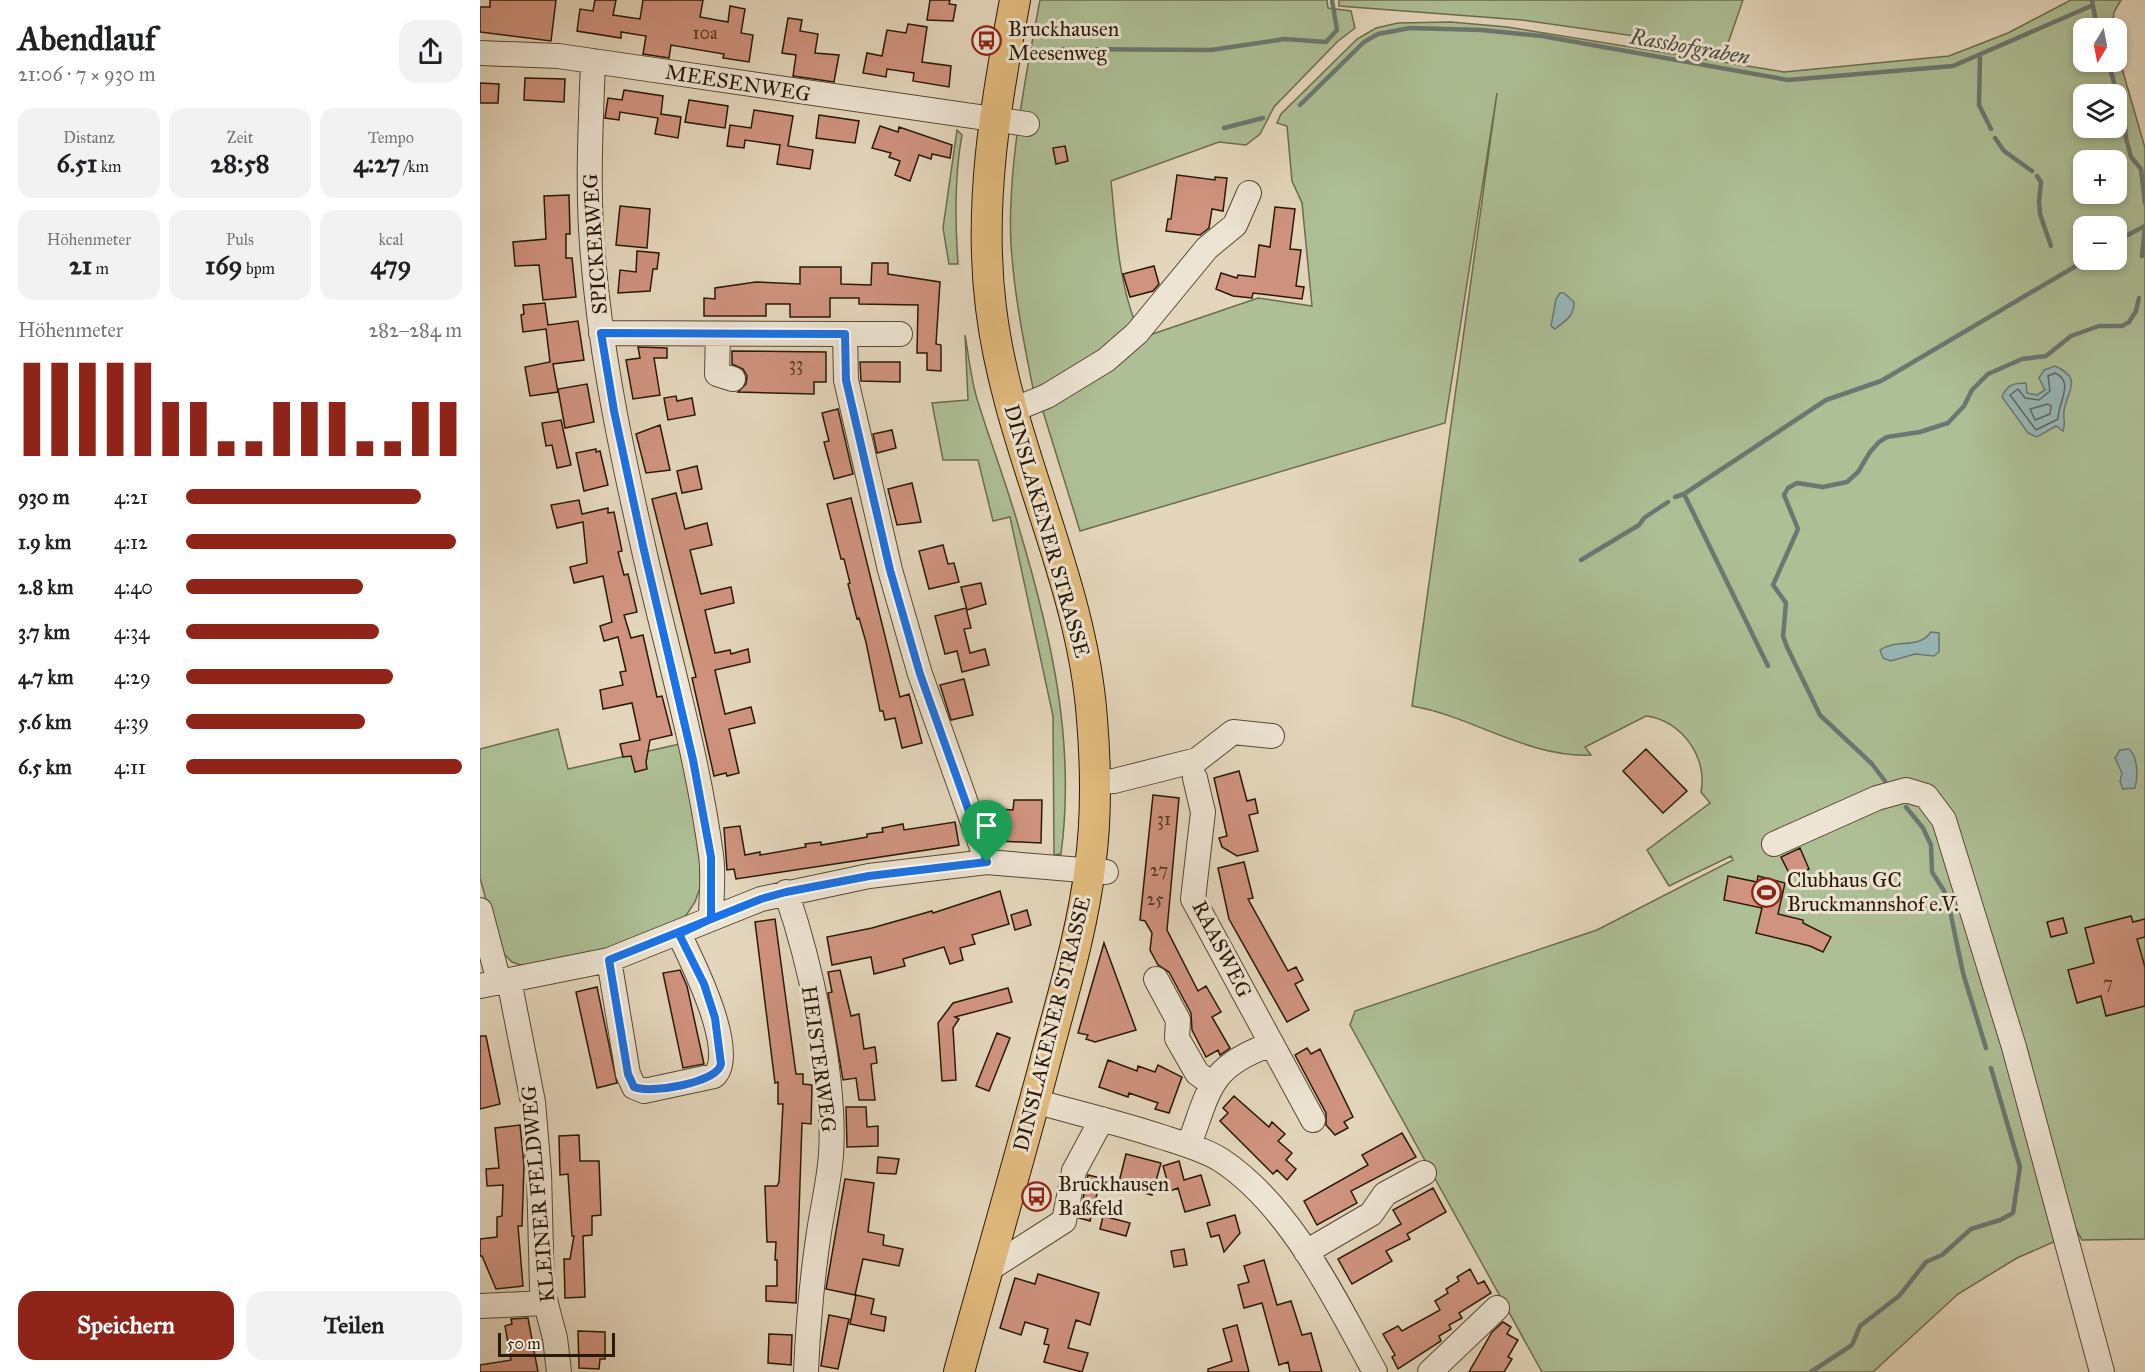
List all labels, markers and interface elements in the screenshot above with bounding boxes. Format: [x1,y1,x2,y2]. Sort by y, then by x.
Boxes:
place label: Bruckhausen Meesenweg [1008,16,1119,66]
north arrow [2073,18,2127,72]
map controls [2073,18,2127,270]
text: Abendlauf [18,19,156,59]
button: share [399,20,462,83]
house number: 10a [692,22,718,44]
water label: Rasshofgraben [1627,23,1752,70]
bus stop icon: Bruckhausen Meesenweg [971,25,1003,57]
street label: MEESENWEG [663,59,813,107]
text: 21:06 · 7 × 930 m [18,62,156,86]
button: layers [2073,84,2127,138]
text: Distanz [63,128,115,147]
text: Zeit [227,128,253,147]
text: Tempo [368,128,414,147]
text: 6.51 [56,147,97,179]
text: 28:58 [210,147,270,179]
text: 4:27 [353,147,400,179]
button: + [2073,150,2127,204]
text: km [97,157,122,176]
text: /km [400,157,429,176]
street label: SPICKERWEG [577,173,613,315]
button: − [2073,216,2127,270]
text: Höhenmeter [47,230,131,249]
text: Puls [226,230,254,249]
text: kcal [378,230,404,249]
text: 21 [69,249,92,281]
text: 169 [205,249,242,281]
text: 479 [370,249,412,281]
text: m [92,259,109,278]
text: bpm [242,259,275,278]
text: Höhenmeter [18,318,123,342]
text: 282–284 m [368,318,462,342]
house number: 33 [789,353,803,375]
street label: DINSLAKENER STRASSE [998,401,1096,661]
text: 930 m [18,485,70,509]
text: 4:21 [114,485,148,509]
text: 1.9 km [18,530,71,554]
text: 4:12 [114,530,148,554]
text: 2.8 km [18,575,73,599]
text: 4:40 [114,575,153,599]
text: 3.7 km [18,620,70,644]
text: 4:34 [114,620,149,644]
text: 4.7 km [18,665,74,689]
text: 4:29 [114,665,151,689]
text: 5.6 km [18,710,72,734]
text: 4:39 [114,710,149,734]
text: 6.5 km [18,755,72,779]
text: 4:11 [114,755,146,779]
pin [961,800,1012,862]
house number: 31 [1157,808,1171,830]
icon: arrive [970,809,1003,842]
house number: 27 [1150,859,1168,881]
place label: Clubhaus GC Bruckmannshof e.V. [1787,867,1959,917]
sports icon: Clubhaus GC Bruckmannshof e.V. [1750,876,1782,908]
house number: 25 [1146,888,1164,910]
street label: DINSLAKENER STRASSE [1008,894,1096,1154]
street label: RAASWEG [1186,896,1258,1002]
house number: 7 [2103,972,2113,994]
street label: HEISTERWEG [796,984,842,1134]
street label: KLEINER FELDWEG [516,1085,560,1303]
place label: Bruckhausen Baßfeld [1058,1171,1169,1221]
bus stop icon: Bruckhausen Baßfeld [1021,1180,1053,1212]
button: Speichern [18,1291,234,1360]
button: Teilen [246,1291,462,1360]
scale bar [498,1330,615,1358]
text: 50 m [507,1334,541,1353]

